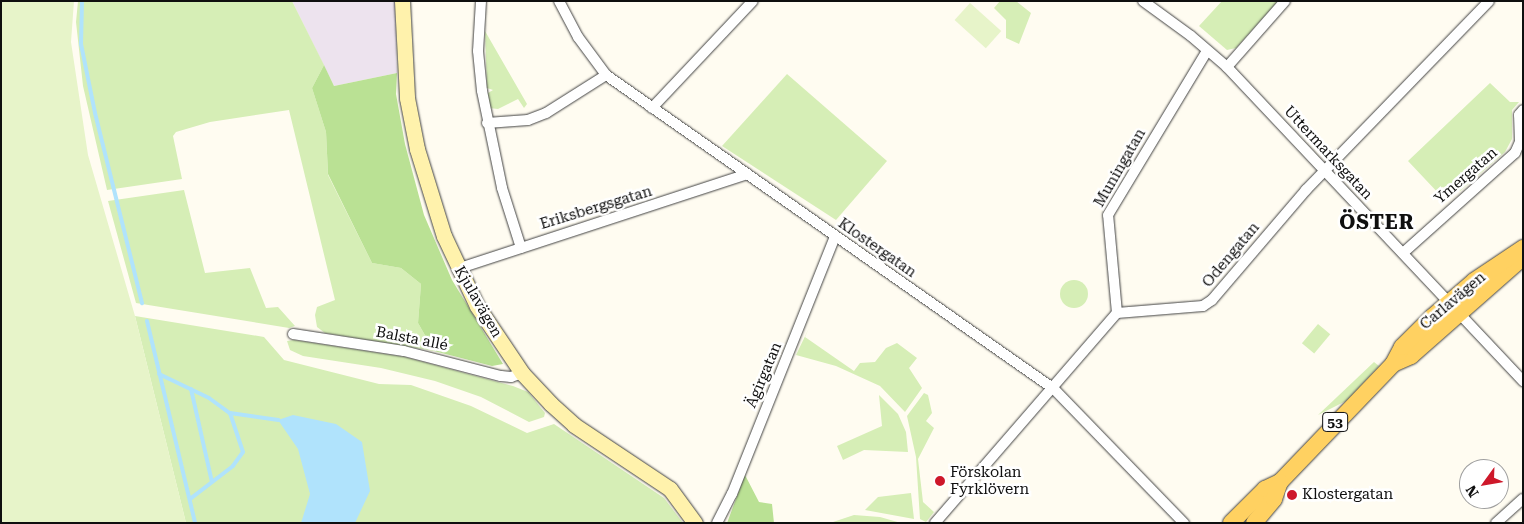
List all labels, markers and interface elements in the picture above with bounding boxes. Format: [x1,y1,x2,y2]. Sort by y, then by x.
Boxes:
street label: Uttermarksgatan [1280,102,1376,204]
street label: Muningatan [1090,126,1150,210]
street label: Ymergatan [1431,144,1501,208]
street label: Eriksbergsgatan [538,182,654,234]
district label: ÖSTER [1339,210,1415,234]
street label: Klostergatan [835,214,919,282]
street label: Odengatan [1199,219,1263,291]
street label: Kjulavägen [450,263,506,341]
street label: Carlavägen [1417,268,1489,334]
street label: Balsta allé [374,323,450,355]
street label: Ägirgatan [742,340,786,410]
road number: 53 [1321,411,1349,434]
north arrow [1459,459,1509,509]
place label: Förskolan Fyrklövern [950,463,1029,498]
marker: Förskolan Fyrklövern [934,475,946,487]
text: N [1462,483,1482,500]
place label: Klostergatan [1302,486,1393,504]
marker: Klostergatan [1286,489,1298,501]

